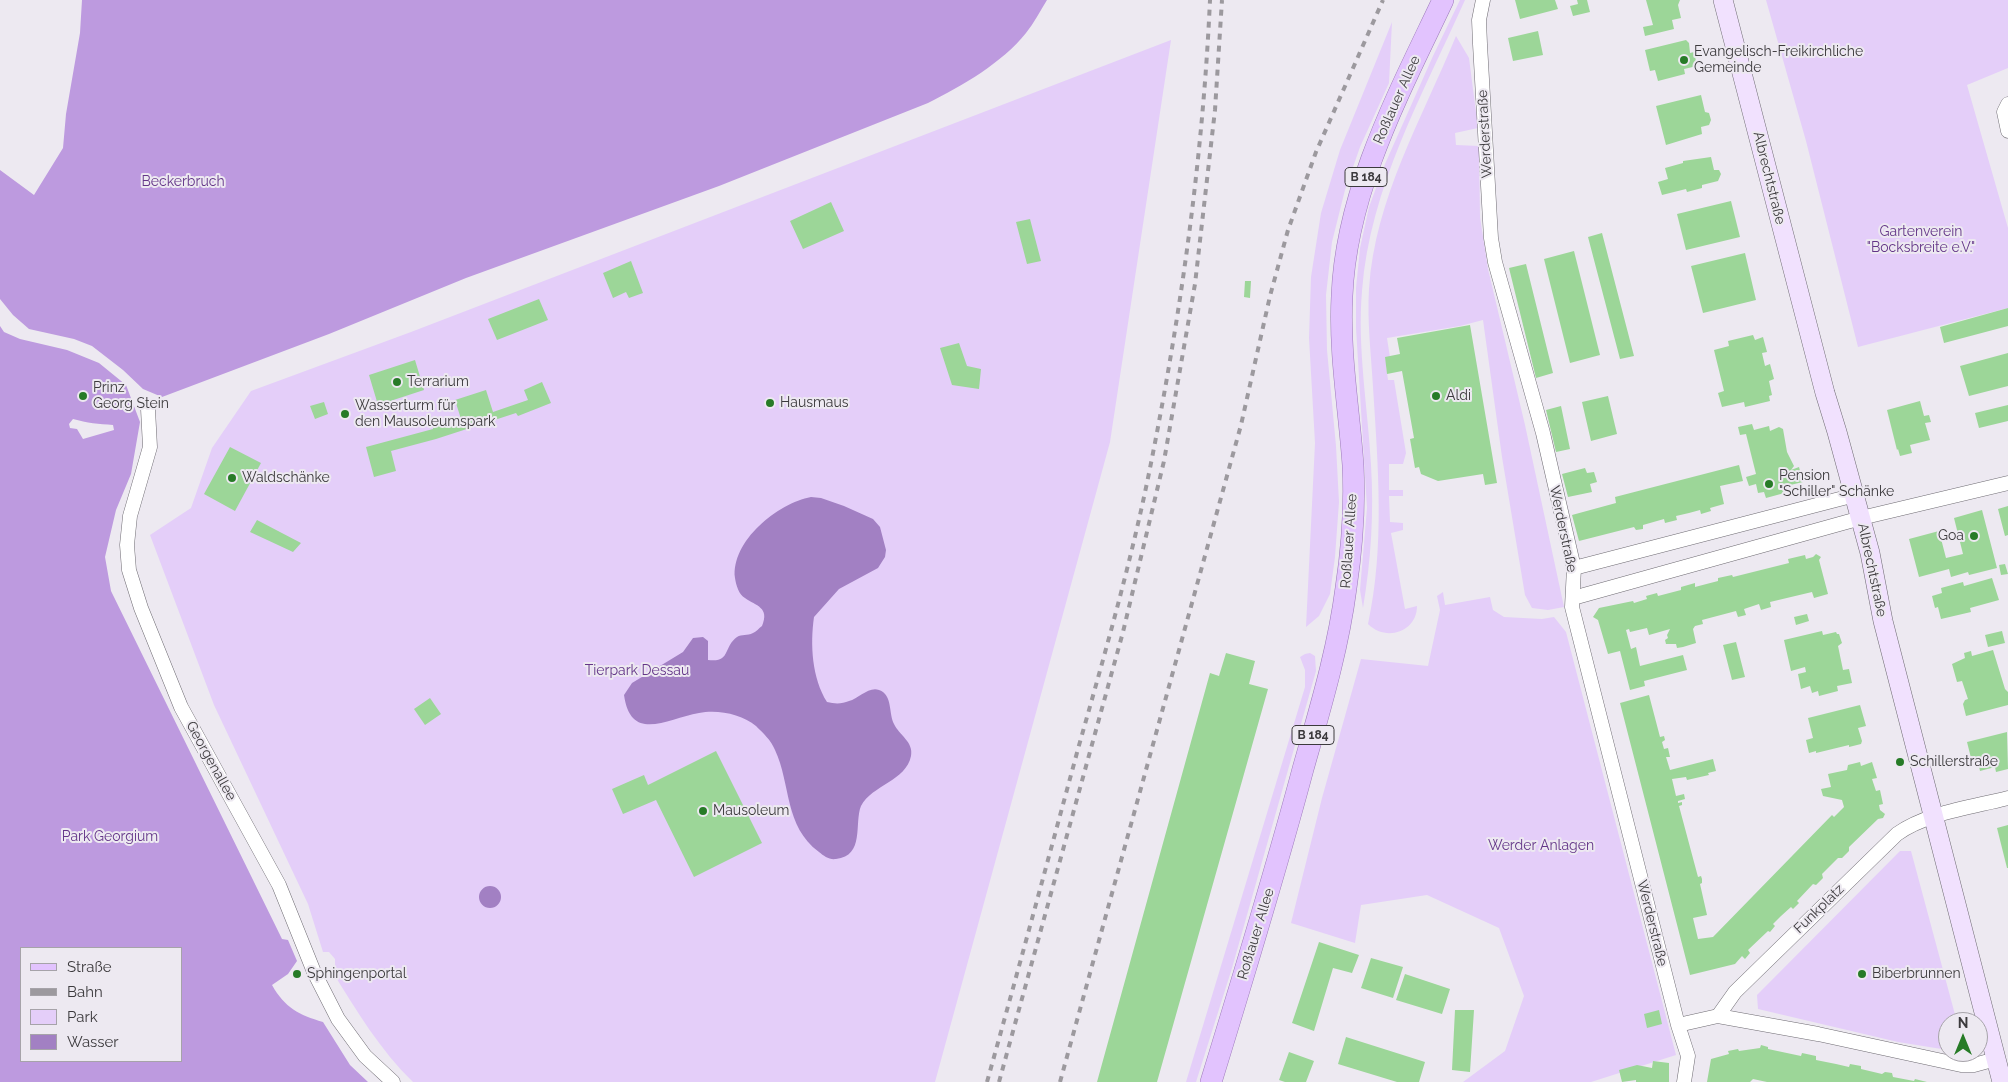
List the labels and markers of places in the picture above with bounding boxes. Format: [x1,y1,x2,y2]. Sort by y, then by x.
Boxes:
place label: Evangelisch-Freikirchliche Gemeinde [1694,44,1863,76]
marker: Evangelisch-Freikirchliche Gemeinde [1678,54,1690,66]
place label: Terrarium [407,374,469,390]
marker: Terrarium [391,376,403,388]
place label: Prinz Georg Stein [93,380,169,412]
place label: Aldi [1446,388,1471,404]
marker: Prinz Georg Stein [77,390,89,402]
marker: Aldi [1430,390,1442,402]
place label: Hausmaus [780,395,849,411]
marker: Hausmaus [764,397,776,409]
place label: Wasserturm für den Mausoleumspark [355,398,495,431]
marker: Wasserturm für den Mausoleumspark [339,408,351,420]
place label: Pension "Schiller" Schänke [1779,468,1894,501]
place label: Waldschänke [242,470,330,486]
marker: Waldschänke [226,472,238,484]
marker: Pension "Schiller" Schänke [1763,478,1775,490]
place label: Goa [1938,528,1964,544]
marker: Goa [1968,530,1980,542]
place label: Schillerstraße [1910,754,1998,770]
marker: Schillerstraße [1894,756,1906,768]
place label: Mausoleum [713,803,789,819]
marker: Mausoleum [697,805,709,817]
place label: Sphingenportal [307,966,407,982]
place label: Biberbrunnen [1872,966,1961,982]
marker: Sphingenportal [291,968,303,980]
marker: Biberbrunnen [1856,968,1868,980]

